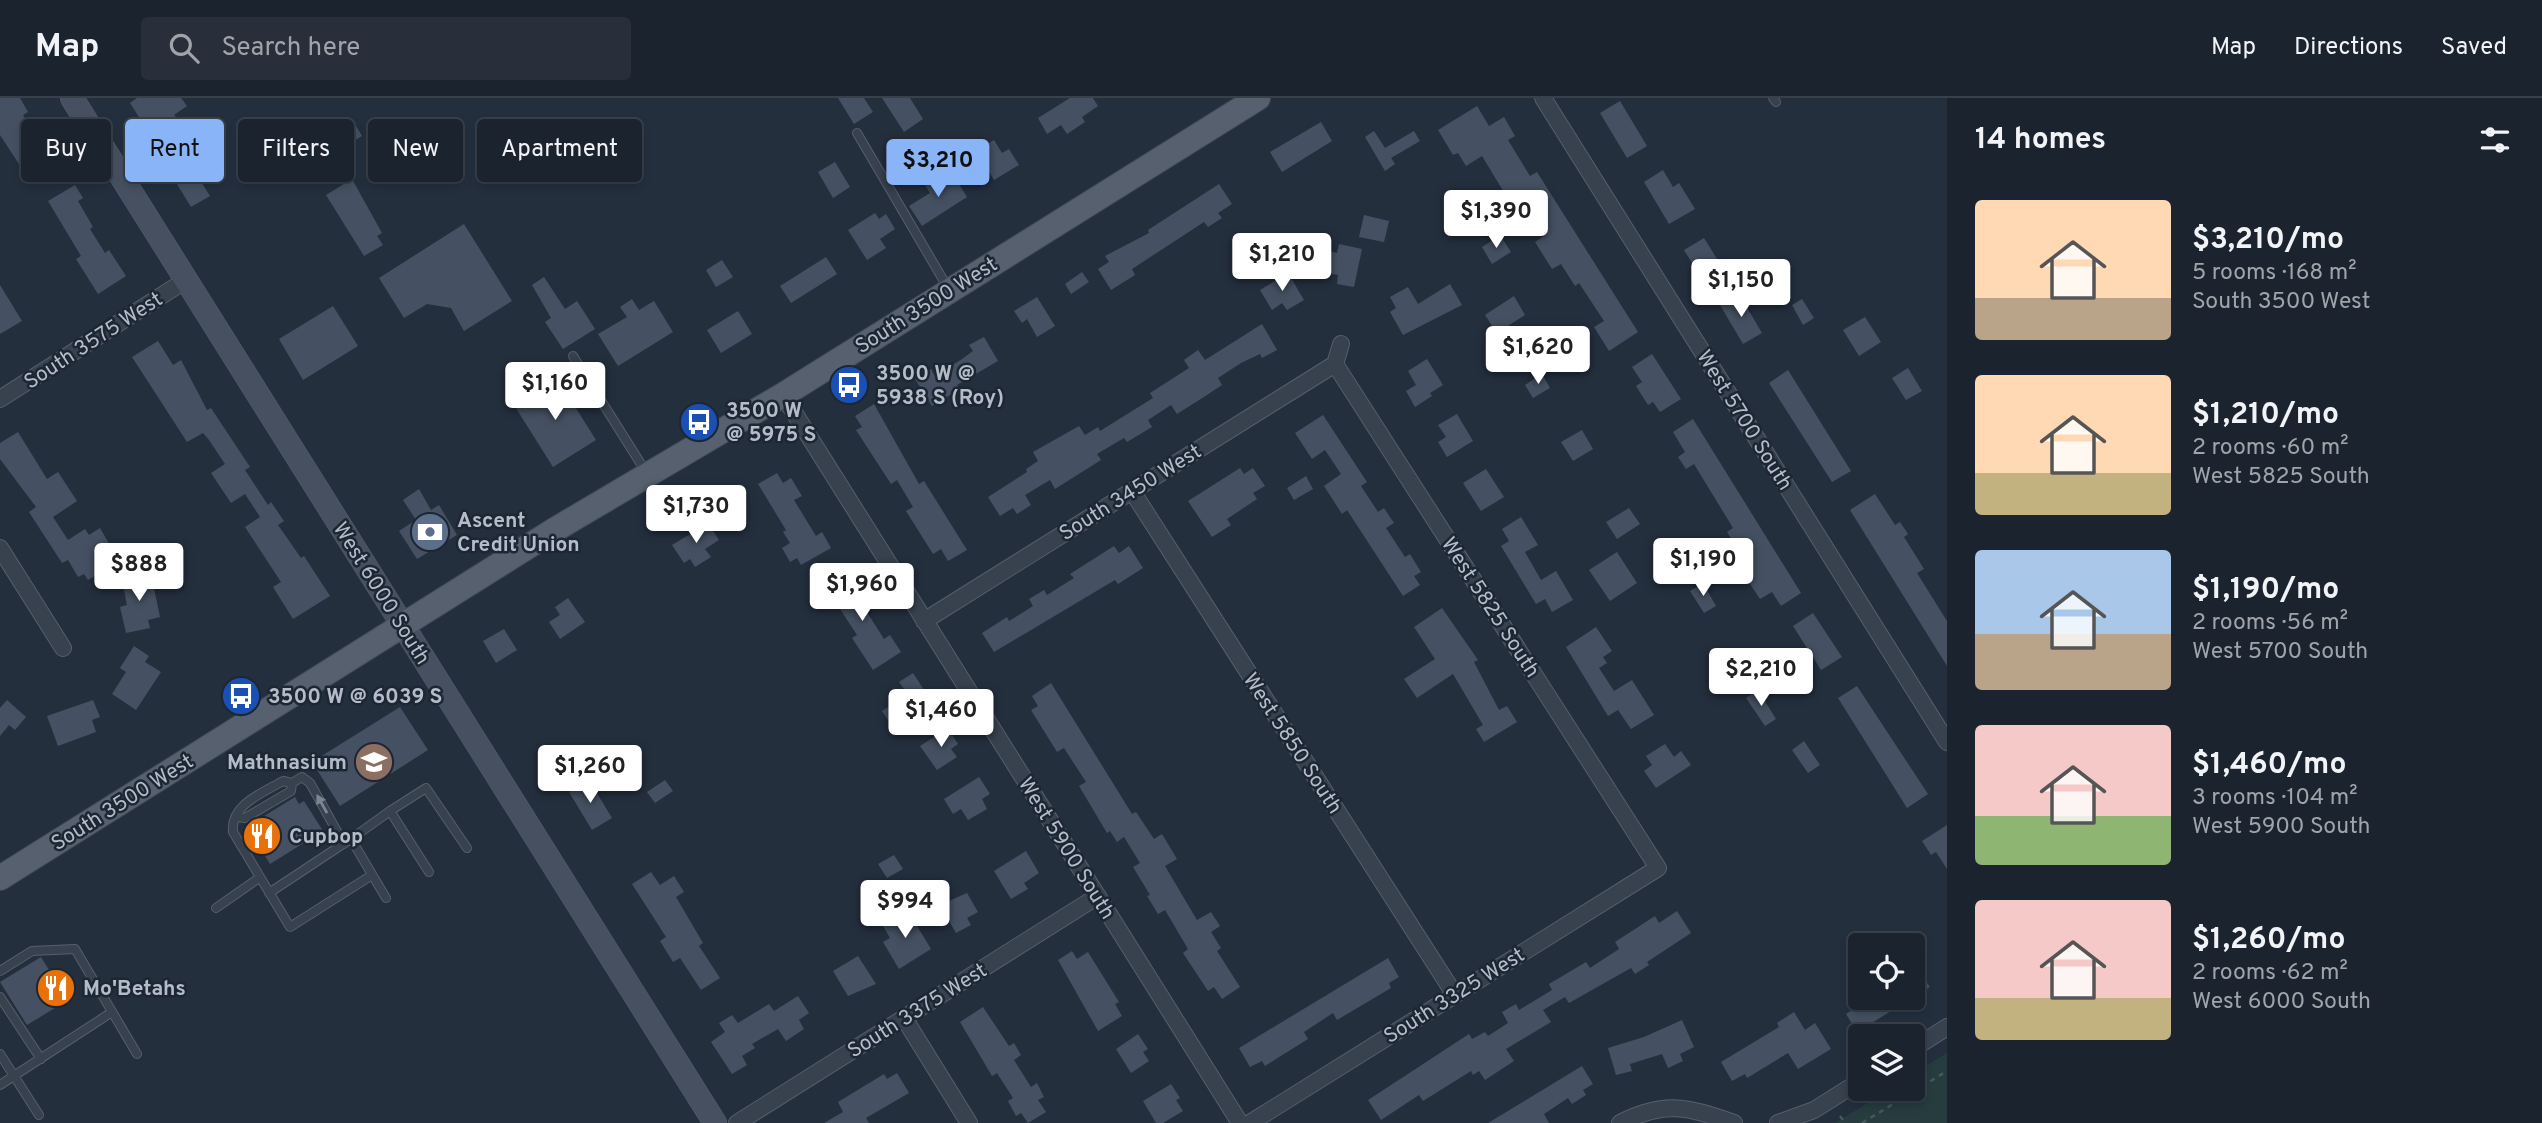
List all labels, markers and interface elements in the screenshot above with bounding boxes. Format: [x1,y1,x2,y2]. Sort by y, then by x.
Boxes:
search box [141,17,631,80]
text: Map [35,27,99,69]
icon: search [165,29,203,67]
text: Search here [221,32,360,65]
text: Map [2211,33,2256,63]
text: Directions [2294,33,2403,63]
text: Saved [2441,33,2507,63]
chip: Buy [21,119,111,182]
chip: Rent [125,119,224,182]
chip: Filters [238,119,354,182]
chip: New [368,119,463,182]
chip: Apartment [477,119,642,182]
icon: filters [2476,121,2514,159]
text: 14 homes [1975,122,2106,159]
pin: $3,210 [881,140,995,199]
text: $3,210 [902,147,974,176]
pin: $1,390 [1439,190,1553,250]
text: $1,390 [1460,198,1532,227]
text: $3,210/mo [2192,222,2344,259]
icon: home [2031,228,2115,312]
pin: $1,210 [1225,234,1339,293]
text: $1,210 [1248,241,1316,270]
street label: South 3500 West [851,252,1003,361]
text: 5 rooms · 168 m² [2192,259,2357,288]
pin: $1,150 [1684,260,1798,319]
text: $1,150 [1707,267,1775,296]
street label: South 3575 West [19,286,168,396]
text: South 3500 West [2192,288,2370,317]
pin: $1,620 [1481,327,1595,386]
text: $1,620 [1502,334,1574,363]
street label: West 5700 South [1690,345,1798,496]
place label: 3500 W @ 5938 S (Roy) [876,361,1004,412]
pin: $1,160 [498,362,612,422]
bus stop icon: 3500 W @ 5938 S (Roy) [828,364,870,406]
text: $1,160 [521,370,589,399]
text: $1,210/mo [2192,397,2339,434]
place label: 3500 W @ 5975 S [726,398,816,449]
bus stop icon: 3500 W @ 5975 S [678,401,720,443]
icon: home [2031,403,2115,487]
text: 2 rooms · 60 m² [2192,434,2349,463]
street label: South 3450 West [1055,439,1207,548]
text: West 5825 South [2192,463,2370,492]
pin: $1,730 [639,486,753,545]
text: $1,730 [662,493,730,522]
place label: Ascent Credit Union [457,508,580,559]
bank icon: Ascent Credit Union [409,511,451,553]
street label: West 6000 South [326,517,435,670]
street label: West 5825 South [1434,532,1545,683]
pin: $1,190 [1646,538,1760,598]
pin: $888 [98,544,180,603]
text: $1,190 [1669,546,1737,575]
text: $888 [110,551,168,580]
pin: $1,960 [805,564,919,623]
text: $1,960 [826,571,898,600]
text: $1,190/mo [2192,572,2339,609]
icon: home [2031,578,2115,662]
text: 2 rooms · 56 m² [2192,609,2348,638]
text: West 5700 South [2192,638,2368,667]
pin: $2,210 [1704,648,1818,708]
text: $2,210 [1725,656,1797,685]
street label: West 5850 South [1236,668,1348,820]
bus stop icon: 3500 W @ 6039 S [220,675,262,717]
place label: 3500 W @ 6039 S [268,684,443,711]
pin: $1,460 [884,690,998,749]
text: $1,460 [904,697,978,726]
school or university icon: Mathnasium [353,741,395,783]
pin: $1,260 [533,746,647,805]
text: $1,460/mo [2192,747,2346,784]
street label: South 3500 West [47,749,199,858]
place label: Mathnasium [227,750,347,777]
text: $1,260 [554,753,626,782]
icon: home [2031,753,2115,837]
street label: West 5900 South [1011,773,1120,925]
text: 3 rooms · 104 m² [2192,784,2357,813]
one-way arrow [316,794,328,813]
text: West 5900 South [2192,813,2370,842]
restaurant icon: Cupbop [241,815,283,857]
place label: Cupbop [289,824,363,851]
pin: $994 [864,880,946,940]
text: $994 [877,888,933,917]
text: $1,260/mo [2192,922,2346,959]
icon: home [2031,928,2115,1012]
map controls [1848,933,1925,1101]
button: locate [1848,933,1925,1010]
street label: South 3325 West [1379,942,1530,1050]
street label: South 3375 West [843,958,993,1065]
text: 2 rooms · 62 m² [2192,959,2348,988]
restaurant icon: Mo'Betahs [35,967,77,1009]
place label: Mo'Betahs [83,976,186,1003]
text: West 6000 South [2192,988,2371,1017]
button: layers [1848,1024,1925,1101]

